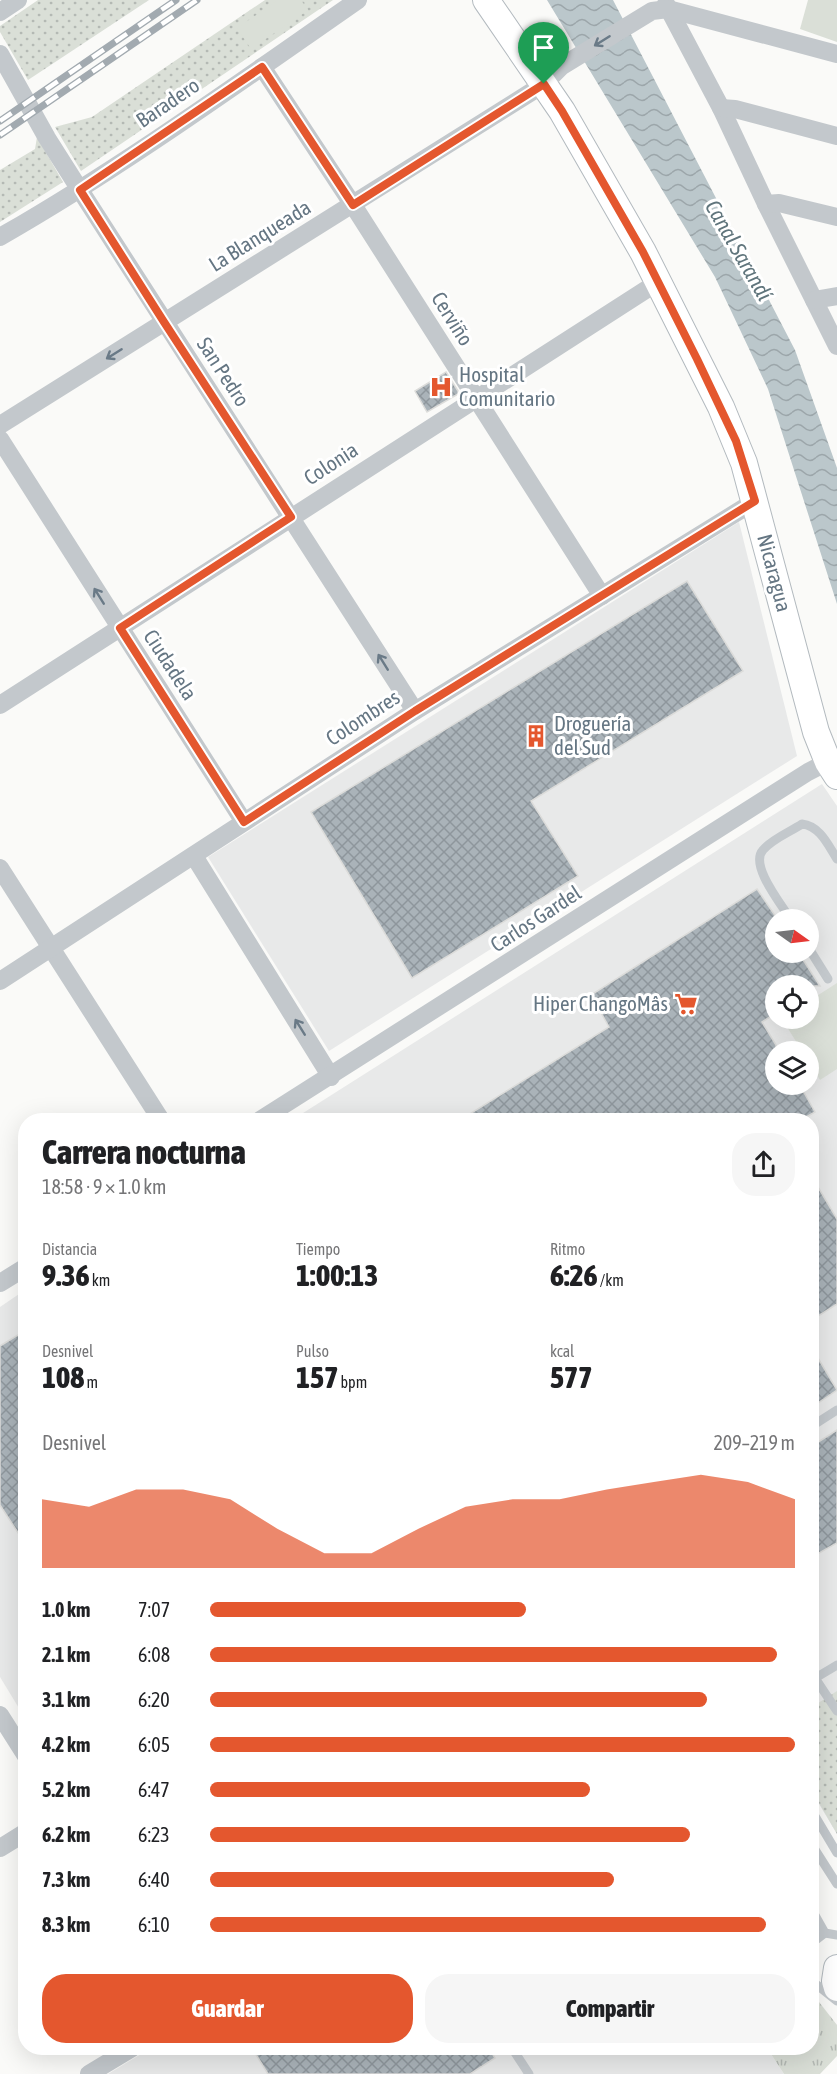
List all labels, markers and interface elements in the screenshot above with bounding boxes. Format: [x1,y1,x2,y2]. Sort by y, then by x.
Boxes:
pin [518,22,569,84]
icon: arrive [527,31,560,64]
one-way arrow [594,35,611,47]
street label: Baradero [131,72,204,132]
street label: La Blanqueada [204,194,315,276]
water label: Canal Sarandí [700,195,779,306]
street label: Cerviño [427,287,479,350]
street label: San Pedro [193,333,255,410]
one-way arrow [106,348,123,360]
place label: Hospital Comunitario [459,362,555,410]
hospital icon: Hospital Comunitario [428,374,454,400]
street label: Colonia [299,437,362,489]
street label: Nicaragua [753,531,797,614]
one-way arrow [93,588,105,605]
street label: Ciudadela [139,625,202,704]
one-way arrow [377,654,389,671]
street label: Colombres [321,685,404,750]
place label: Droguería del Sud [554,711,631,759]
building icon: Droguería del Sud [523,723,549,749]
street label: Carlos Gardel [486,880,586,956]
north arrow [765,909,819,963]
map controls [765,909,819,1095]
button: locate [765,975,819,1029]
place label: Hiper ChangoMâs [533,991,668,1015]
supermarket icon: Hiper ChangoMâs [673,991,699,1017]
one-way arrow [293,1019,305,1036]
button: layers [765,1041,819,1095]
text: Carrera nocturna [42,1133,246,1171]
button: share [732,1133,795,1196]
text: 18:58 · 9 × 1.0 km [42,1175,167,1198]
text: Distancia [42,1240,97,1258]
text: Tiempo [296,1240,340,1258]
text: Ritmo [550,1240,585,1258]
text: 9.36 [42,1258,90,1292]
text: 1:00:13 [296,1258,378,1292]
text: 6:26 [550,1258,598,1292]
text: km [90,1271,110,1289]
text: /km [598,1271,624,1289]
text: Desnivel [42,1342,93,1360]
text: Pulso [296,1342,329,1360]
text: kcal [550,1342,574,1360]
text: 108 [42,1360,84,1394]
text: 157 [296,1360,338,1394]
text: 577 [550,1360,592,1394]
text: m [84,1373,98,1391]
text: bpm [338,1373,367,1391]
text: Desnivel [42,1431,106,1454]
text: 209–219 m [713,1431,795,1454]
text: 1.0 km [42,1598,90,1621]
text: 7:07 [138,1598,170,1621]
text: 2.1 km [42,1643,90,1666]
text: 6:08 [138,1643,170,1666]
text: 3.1 km [42,1688,90,1711]
text: 6:20 [138,1688,170,1711]
text: 4.2 km [42,1733,90,1756]
text: 6:05 [138,1733,170,1756]
text: 5.2 km [42,1778,90,1801]
text: 6:47 [138,1778,170,1801]
text: 6.2 km [42,1823,90,1846]
text: 6:23 [138,1823,170,1846]
text: 7.3 km [42,1868,90,1891]
text: 6:40 [138,1868,170,1891]
text: 8.3 km [42,1913,90,1936]
text: 6:10 [138,1913,170,1936]
button: Guardar [42,1974,413,2043]
button: Compartir [425,1974,795,2043]

